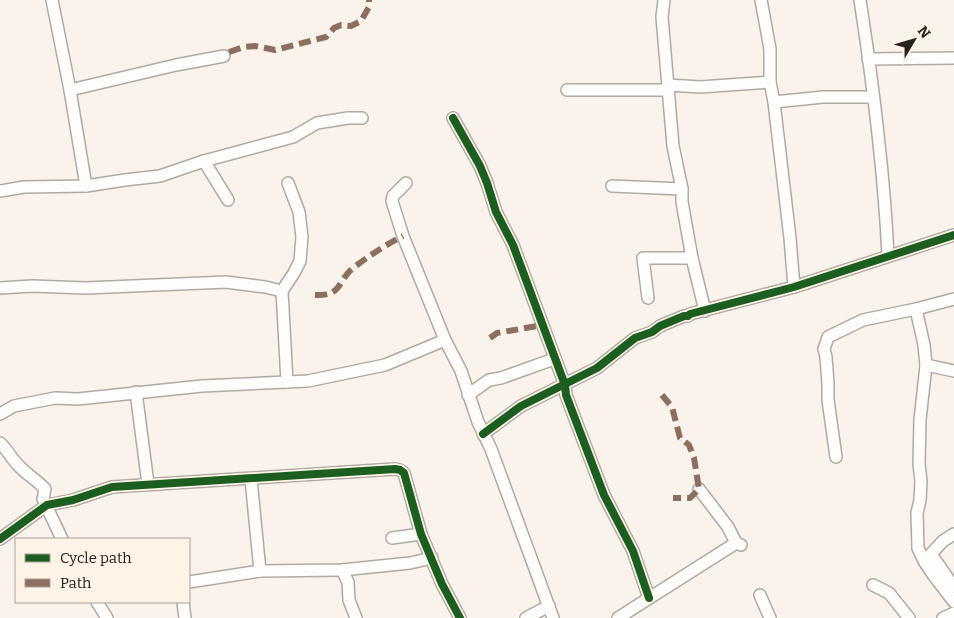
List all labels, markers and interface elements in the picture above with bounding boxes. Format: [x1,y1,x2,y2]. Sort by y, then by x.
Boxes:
north arrow [889,15,939,65]
text: N [914,23,934,42]
legend [15,538,190,603]
text: Cycle path [60,549,132,567]
text: Path [60,574,92,592]

